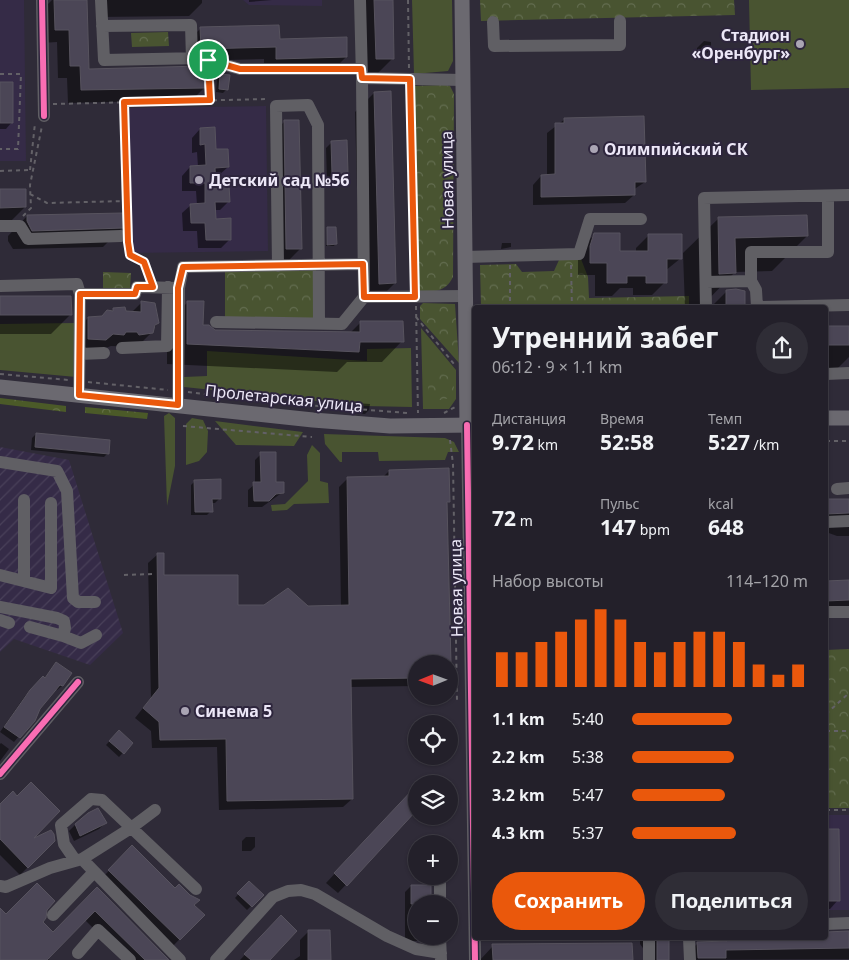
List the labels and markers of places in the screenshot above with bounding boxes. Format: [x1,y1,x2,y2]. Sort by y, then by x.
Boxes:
place label: Стадион «Оренбург» [692,24,790,64]
marker: Стадион «Оренбург» [794,38,806,50]
pin [187,39,229,81]
place label: Олимпийский СК [604,138,749,160]
marker: Олимпийский СК [588,143,600,155]
place label: Детский сад №56 [209,169,350,191]
marker: Детский сад №56 [193,174,205,186]
place label: Синема 5 [195,700,272,722]
marker: Синема 5 [179,705,191,717]

